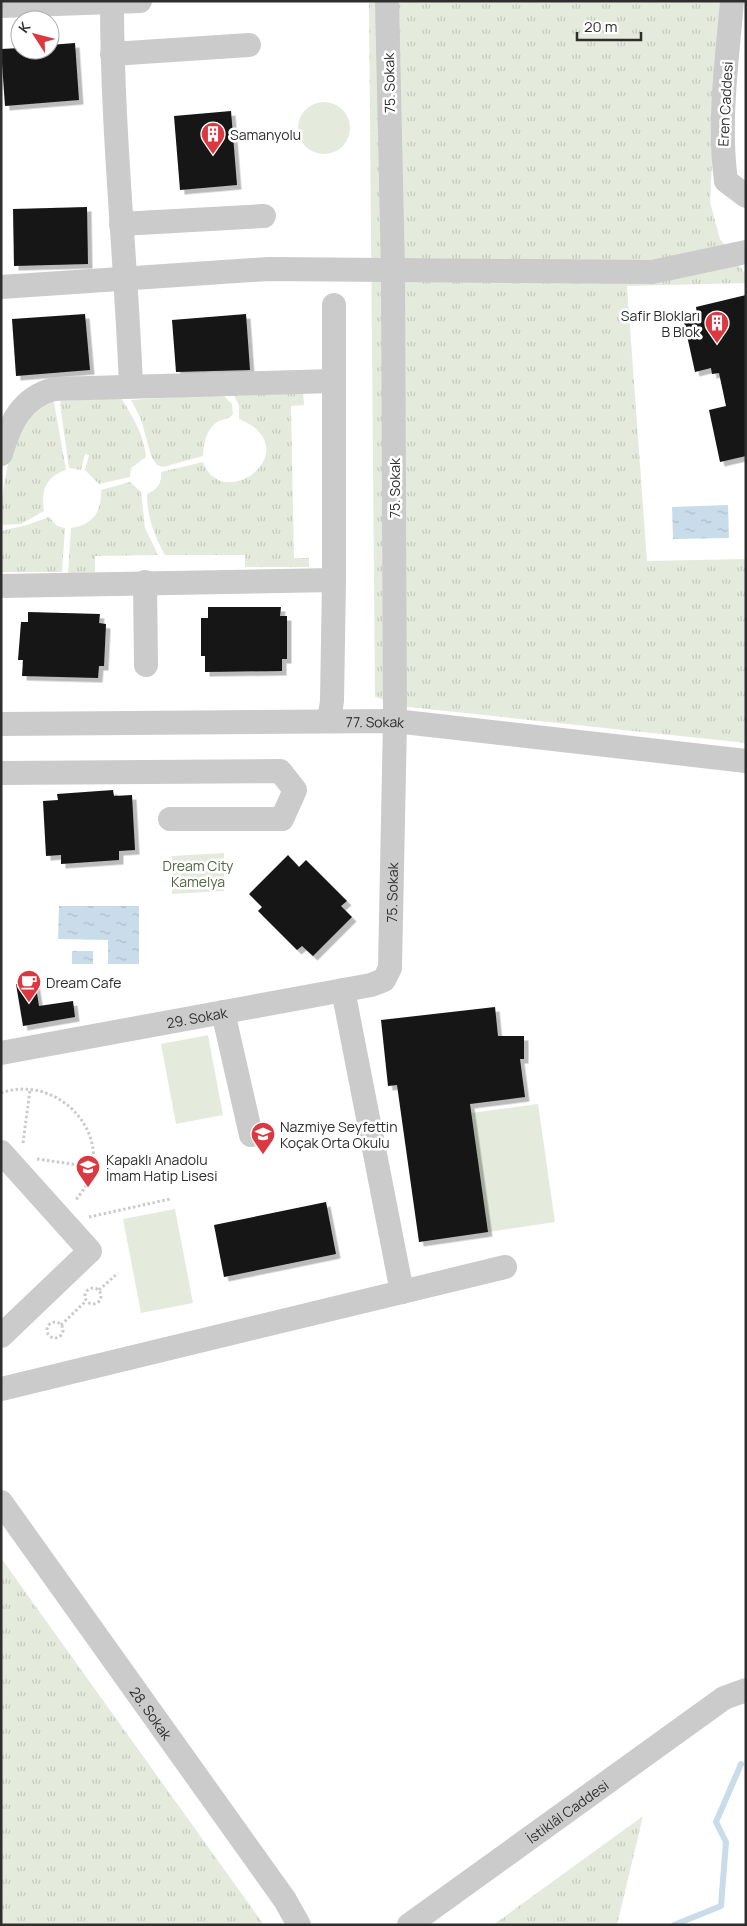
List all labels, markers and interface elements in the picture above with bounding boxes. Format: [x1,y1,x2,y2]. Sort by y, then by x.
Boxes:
north arrow [10,10,60,60]
scale bar [577,10,641,42]
text: 20 m [584,16,617,37]
text: K [14,17,35,36]
street label: 75. Sokak [379,52,399,113]
street label: Eren Caddesi [713,61,737,147]
building icon: Samanyolu [200,121,226,155]
place label: Samanyolu [230,125,301,144]
place label: Safir Blokları B Blok [621,306,701,341]
building icon: Safir Blokları B Blok [704,310,730,344]
street label: 75. Sokak [385,457,404,518]
street label: 77. Sokak [346,711,406,732]
park label: Dream City Kamelya [163,856,234,891]
street label: 75. Sokak [381,861,402,923]
cafe icon: Dream Cafe [16,969,42,1003]
place label: Dream Cafe [46,973,121,992]
street label: 29. Sokak [165,1002,230,1032]
place label: Nazmiye Seyfettin Koçak Orta Okulu [280,1117,397,1152]
school or university icon: Nazmiye Seyfettin Koçak Orta Okulu [250,1121,276,1155]
place label: Kapaklı Anadolu İmam Hatip Lisesi [106,1150,217,1185]
school or university icon: Kapaklı Anadolu İmam Hatip Lisesi [75,1154,101,1188]
street label: 28. Sokak [126,1682,178,1744]
street label: İstiklâl Caddesi [522,1775,612,1847]

